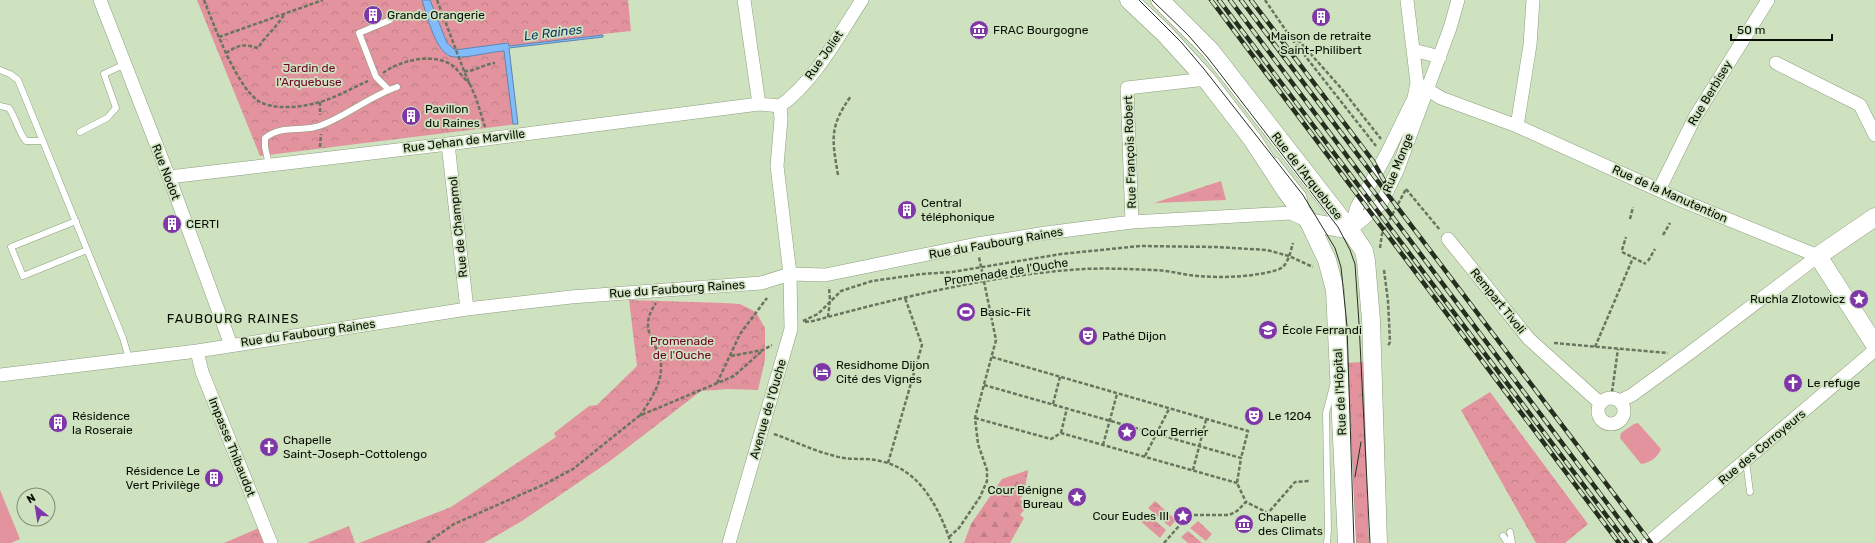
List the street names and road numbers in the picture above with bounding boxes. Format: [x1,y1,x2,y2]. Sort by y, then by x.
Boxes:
street label: Rue Joliet [802,28,846,82]
street label: Rue Berbisey [1685,58,1735,128]
street label: Rue François Robert [1121,95,1139,209]
street label: Rue Jehan de Marville [402,127,526,155]
street label: Rue de l'Arquebuse [1269,130,1346,223]
street label: Rue Monge [1380,131,1416,195]
street label: Rue Nodot [149,142,183,202]
street label: Rue de la Manutention [1610,162,1730,226]
street label: Rue de Champmol [446,176,470,278]
street label: Rue du Faubourg Raines [928,224,1064,262]
street label: Promenade de l'Ouche [943,255,1069,289]
street label: Rempart Tivoli [1467,266,1529,336]
street label: Rue du Faubourg Raines [609,277,745,301]
street label: Rue du Faubourg Raines [240,317,376,349]
street label: Rue de l'Hôpital [1331,348,1349,436]
street label: Avenue de l'Ouche [747,357,789,461]
street label: Impasse Thibaudot [206,395,258,499]
street label: Rue des Corroyeurs [1716,407,1808,487]

